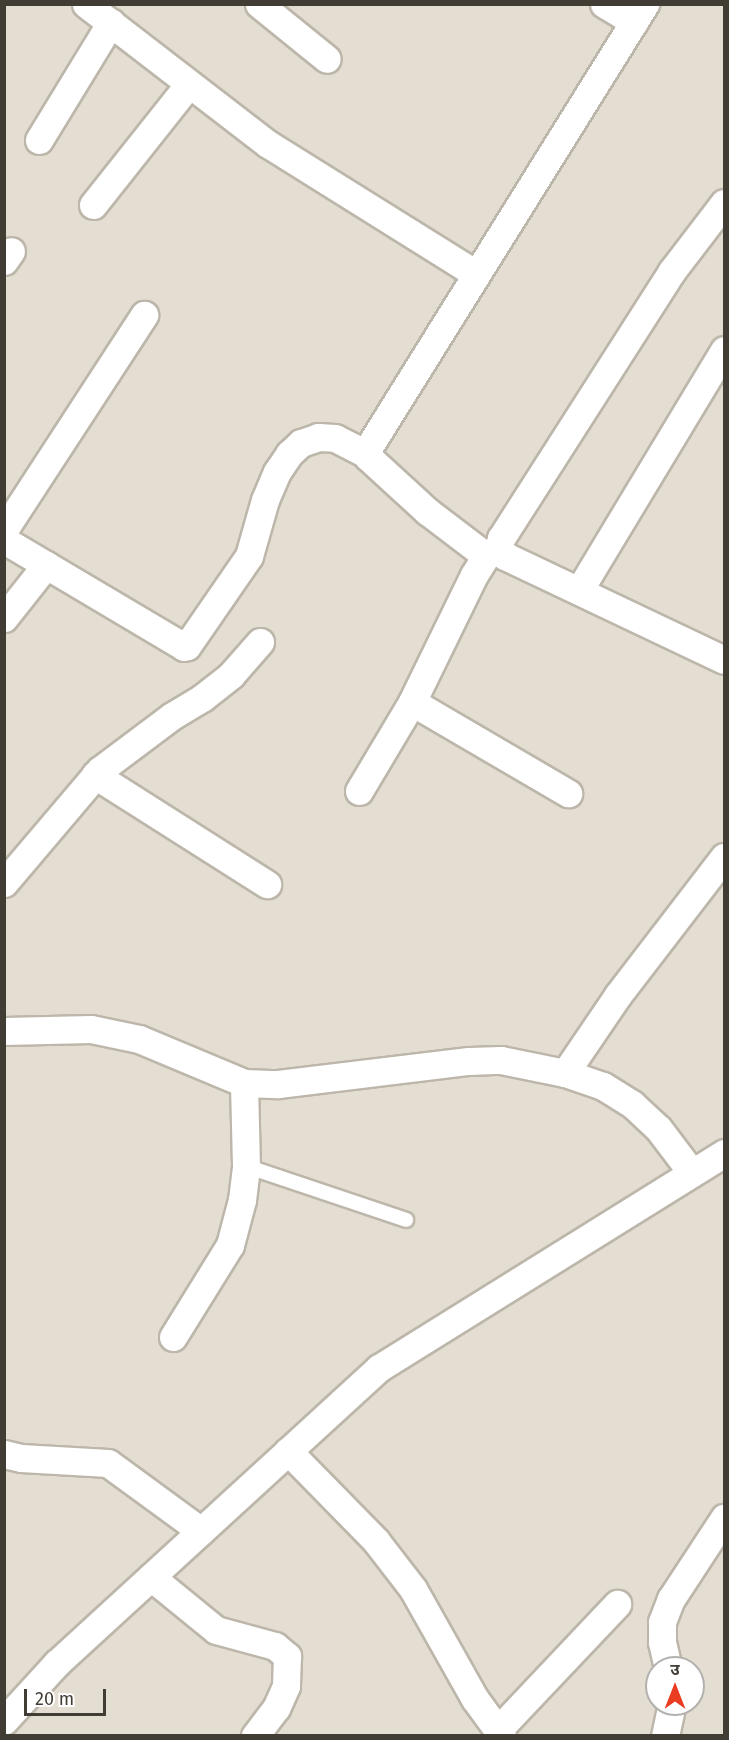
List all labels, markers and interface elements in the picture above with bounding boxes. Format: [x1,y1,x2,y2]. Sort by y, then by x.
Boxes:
north arrow [645,1656,705,1716]
text: उ [670,1660,680,1679]
scale bar [27,1677,110,1715]
text: 20 m [35,1688,74,1710]

